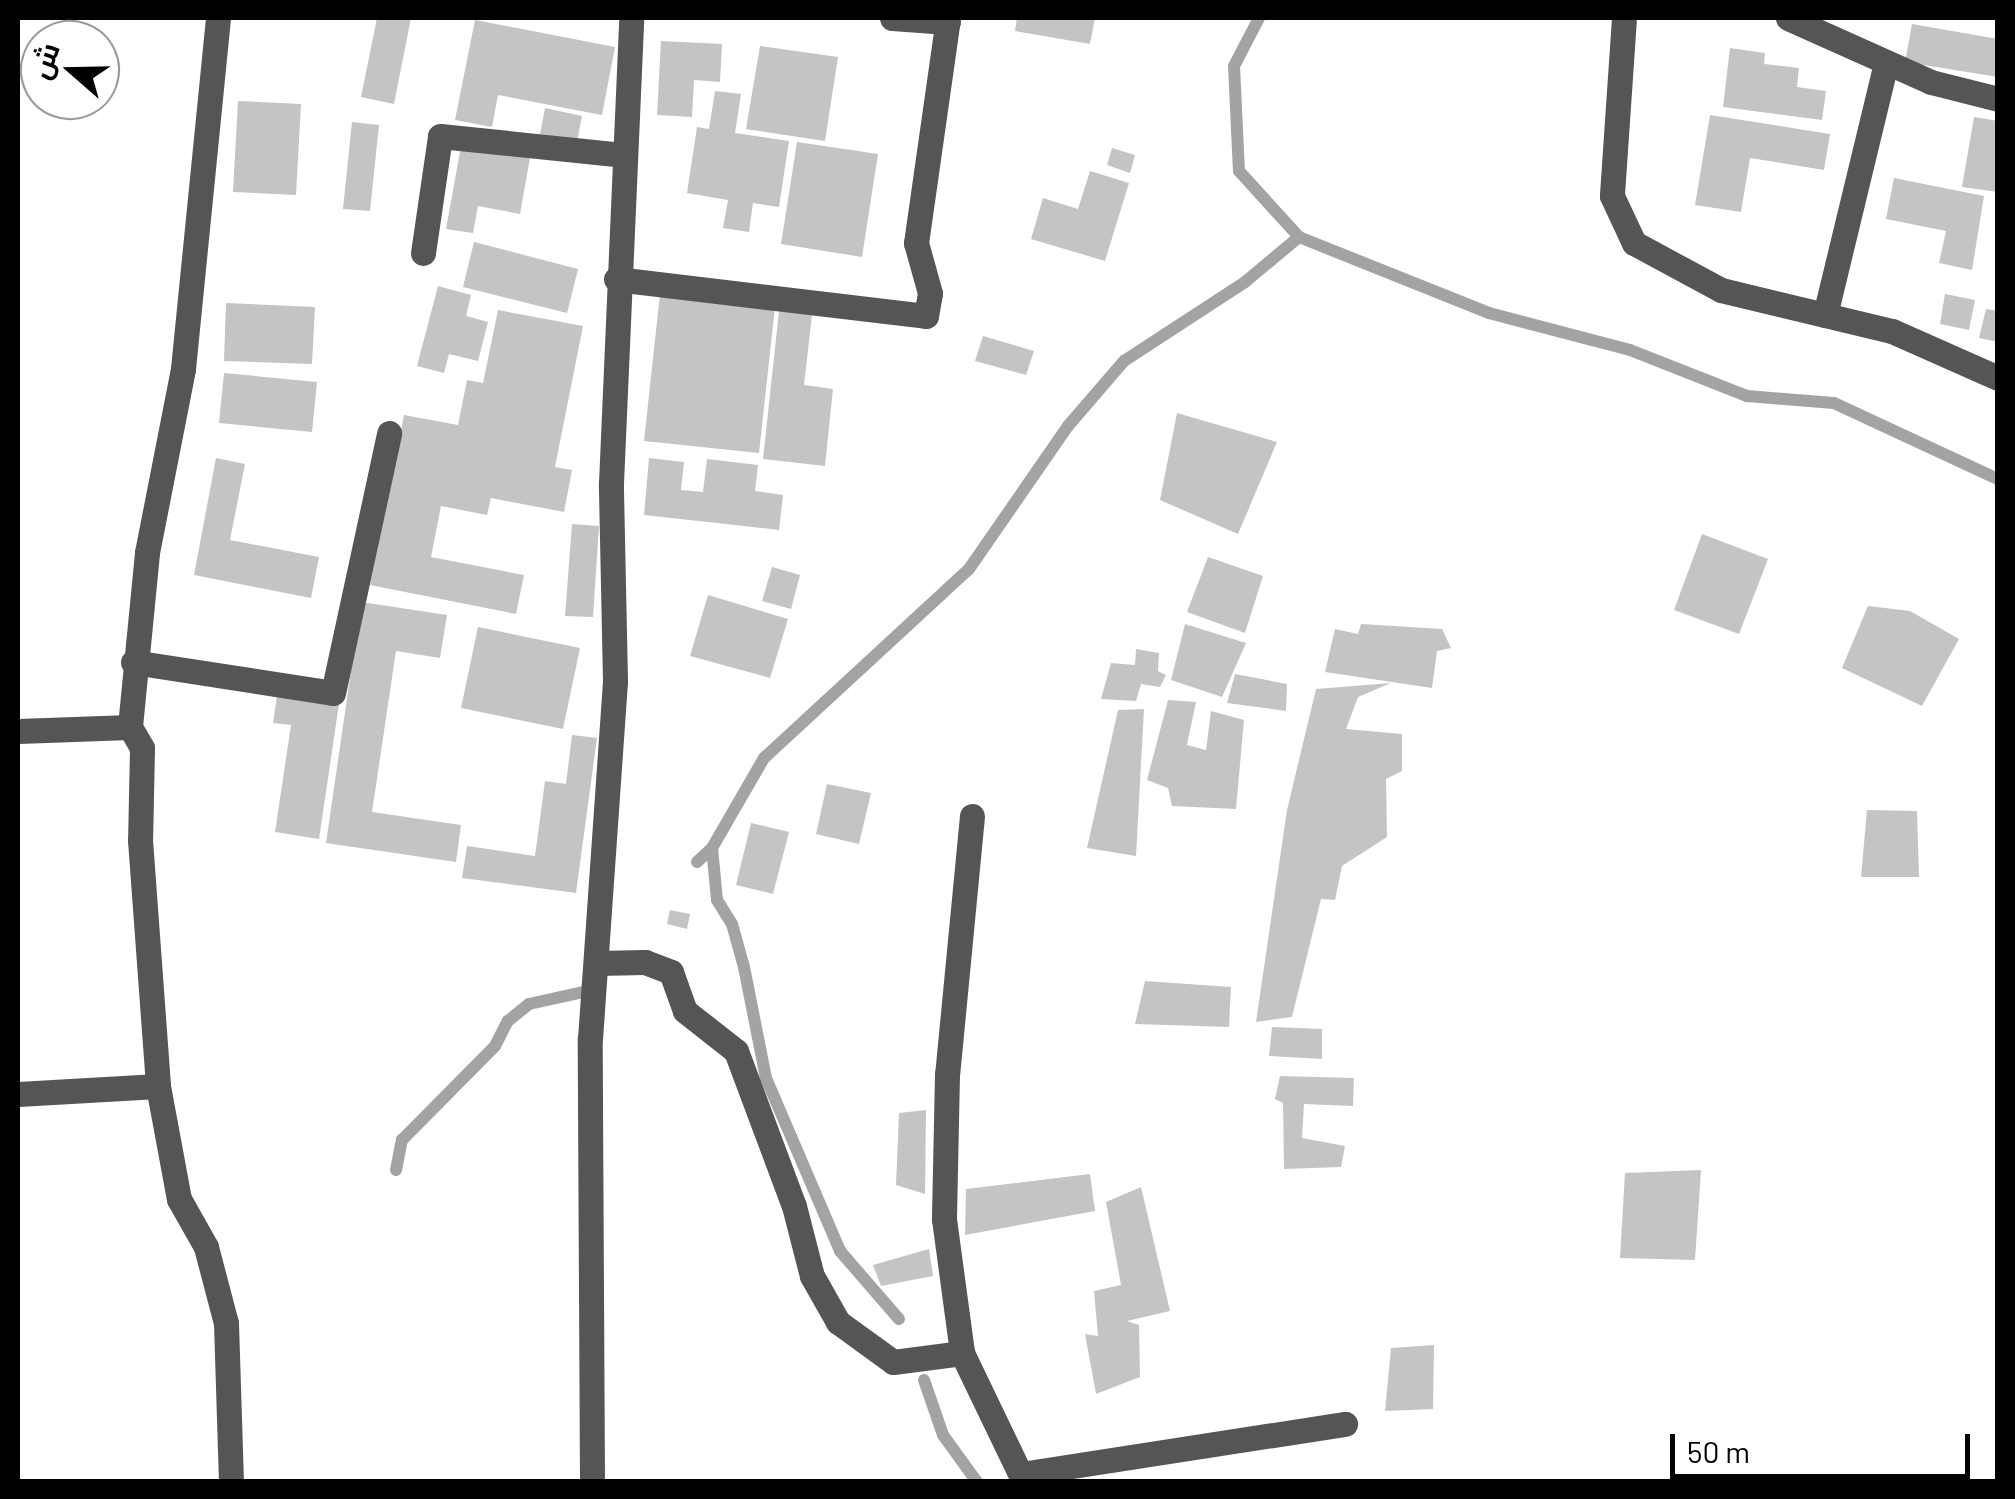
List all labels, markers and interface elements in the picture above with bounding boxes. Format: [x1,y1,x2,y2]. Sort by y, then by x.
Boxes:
north arrow [20,20,120,120]
text: ش [22,38,66,83]
scale bar [1675,1414,1975,1476]
text: 50 m [1687,1433,1750,1469]

